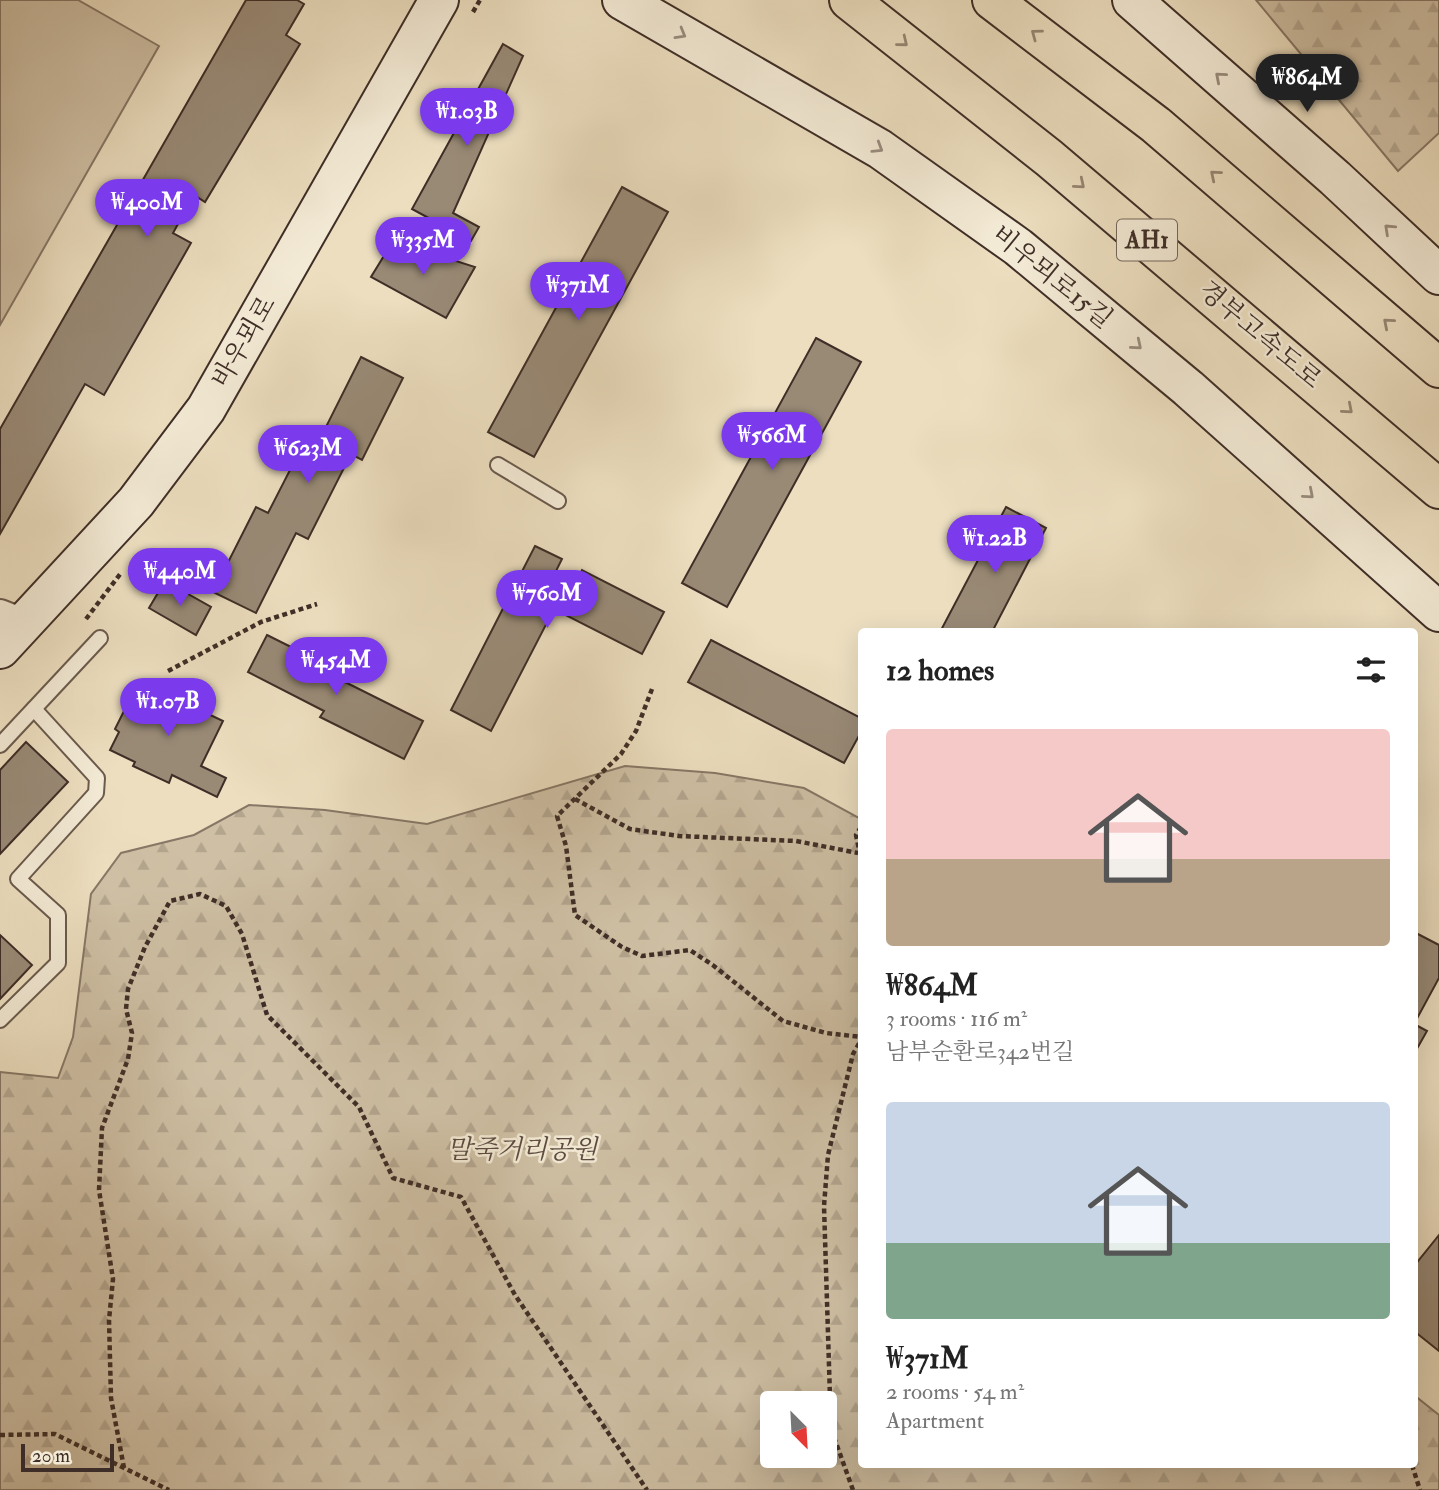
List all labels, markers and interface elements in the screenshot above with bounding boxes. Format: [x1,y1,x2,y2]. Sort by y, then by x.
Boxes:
one-way arrow [674,26,686,39]
one-way arrow [1032,30,1044,43]
one-way arrow [895,33,907,46]
pin: ₩864M [1258,54,1356,114]
text: ₩864M [1272,62,1342,91]
one-way arrow [1215,73,1228,85]
pin: ₩1.03B [410,88,524,148]
text: ₩1.03B [436,96,498,125]
one-way arrow [870,140,883,153]
one-way arrow [1210,171,1223,183]
one-way arrow [1072,176,1085,188]
pin: ₩400M [98,180,196,239]
text: ₩400M [111,187,183,216]
pin: ₩335M [374,218,472,277]
street label: 비우뫼로15길 [985,219,1119,335]
road number: AH1 [1117,220,1177,260]
one-way arrow [1384,224,1397,237]
text: ₩335M [391,225,455,254]
pin: ₩371M [529,262,627,322]
text: ₩371M [546,270,610,299]
street label: 경부고속도로 [1192,274,1328,396]
street label: 바우뫼로 [205,290,283,394]
one-way arrow [1383,319,1396,331]
one-way arrow [1128,337,1141,349]
one-way arrow [1340,401,1353,413]
pin: ₩566M [723,412,821,472]
text: ₩566M [737,420,807,449]
pin: ₩623M [259,426,357,485]
text: ₩623M [274,433,342,462]
one-way arrow [1300,486,1313,498]
pin: ₩1.22B [938,516,1052,575]
text: ₩1.22B [963,523,1027,552]
pin: ₩440M [131,548,229,608]
text: ₩440M [144,556,216,585]
pin: ₩760M [498,570,596,630]
text: ₩760M [512,578,582,607]
pin: ₩454M [287,638,385,697]
text: ₩454M [301,645,371,674]
icon: filters [1352,651,1390,689]
text: 12 homes [886,652,994,689]
pin: ₩1.07B [111,678,225,738]
text: ₩1.07B [136,686,200,715]
icon: home [1075,775,1201,901]
text: ₩864M [886,967,978,1004]
text: 3 rooms · 116 m² [886,1004,1027,1033]
text: 남부순환로342번길 [886,1037,1074,1066]
park label: 말죽거리공원 [447,1134,599,1166]
icon: home [1075,1148,1201,1274]
text: ₩371M [886,1340,969,1377]
text: 2 rooms · 54 m² [886,1377,1024,1406]
north arrow [760,1391,836,1468]
map controls [760,1391,837,1468]
text: Apartment [886,1406,984,1435]
scale bar [21,1441,114,1473]
text: 20 m [32,1444,70,1468]

